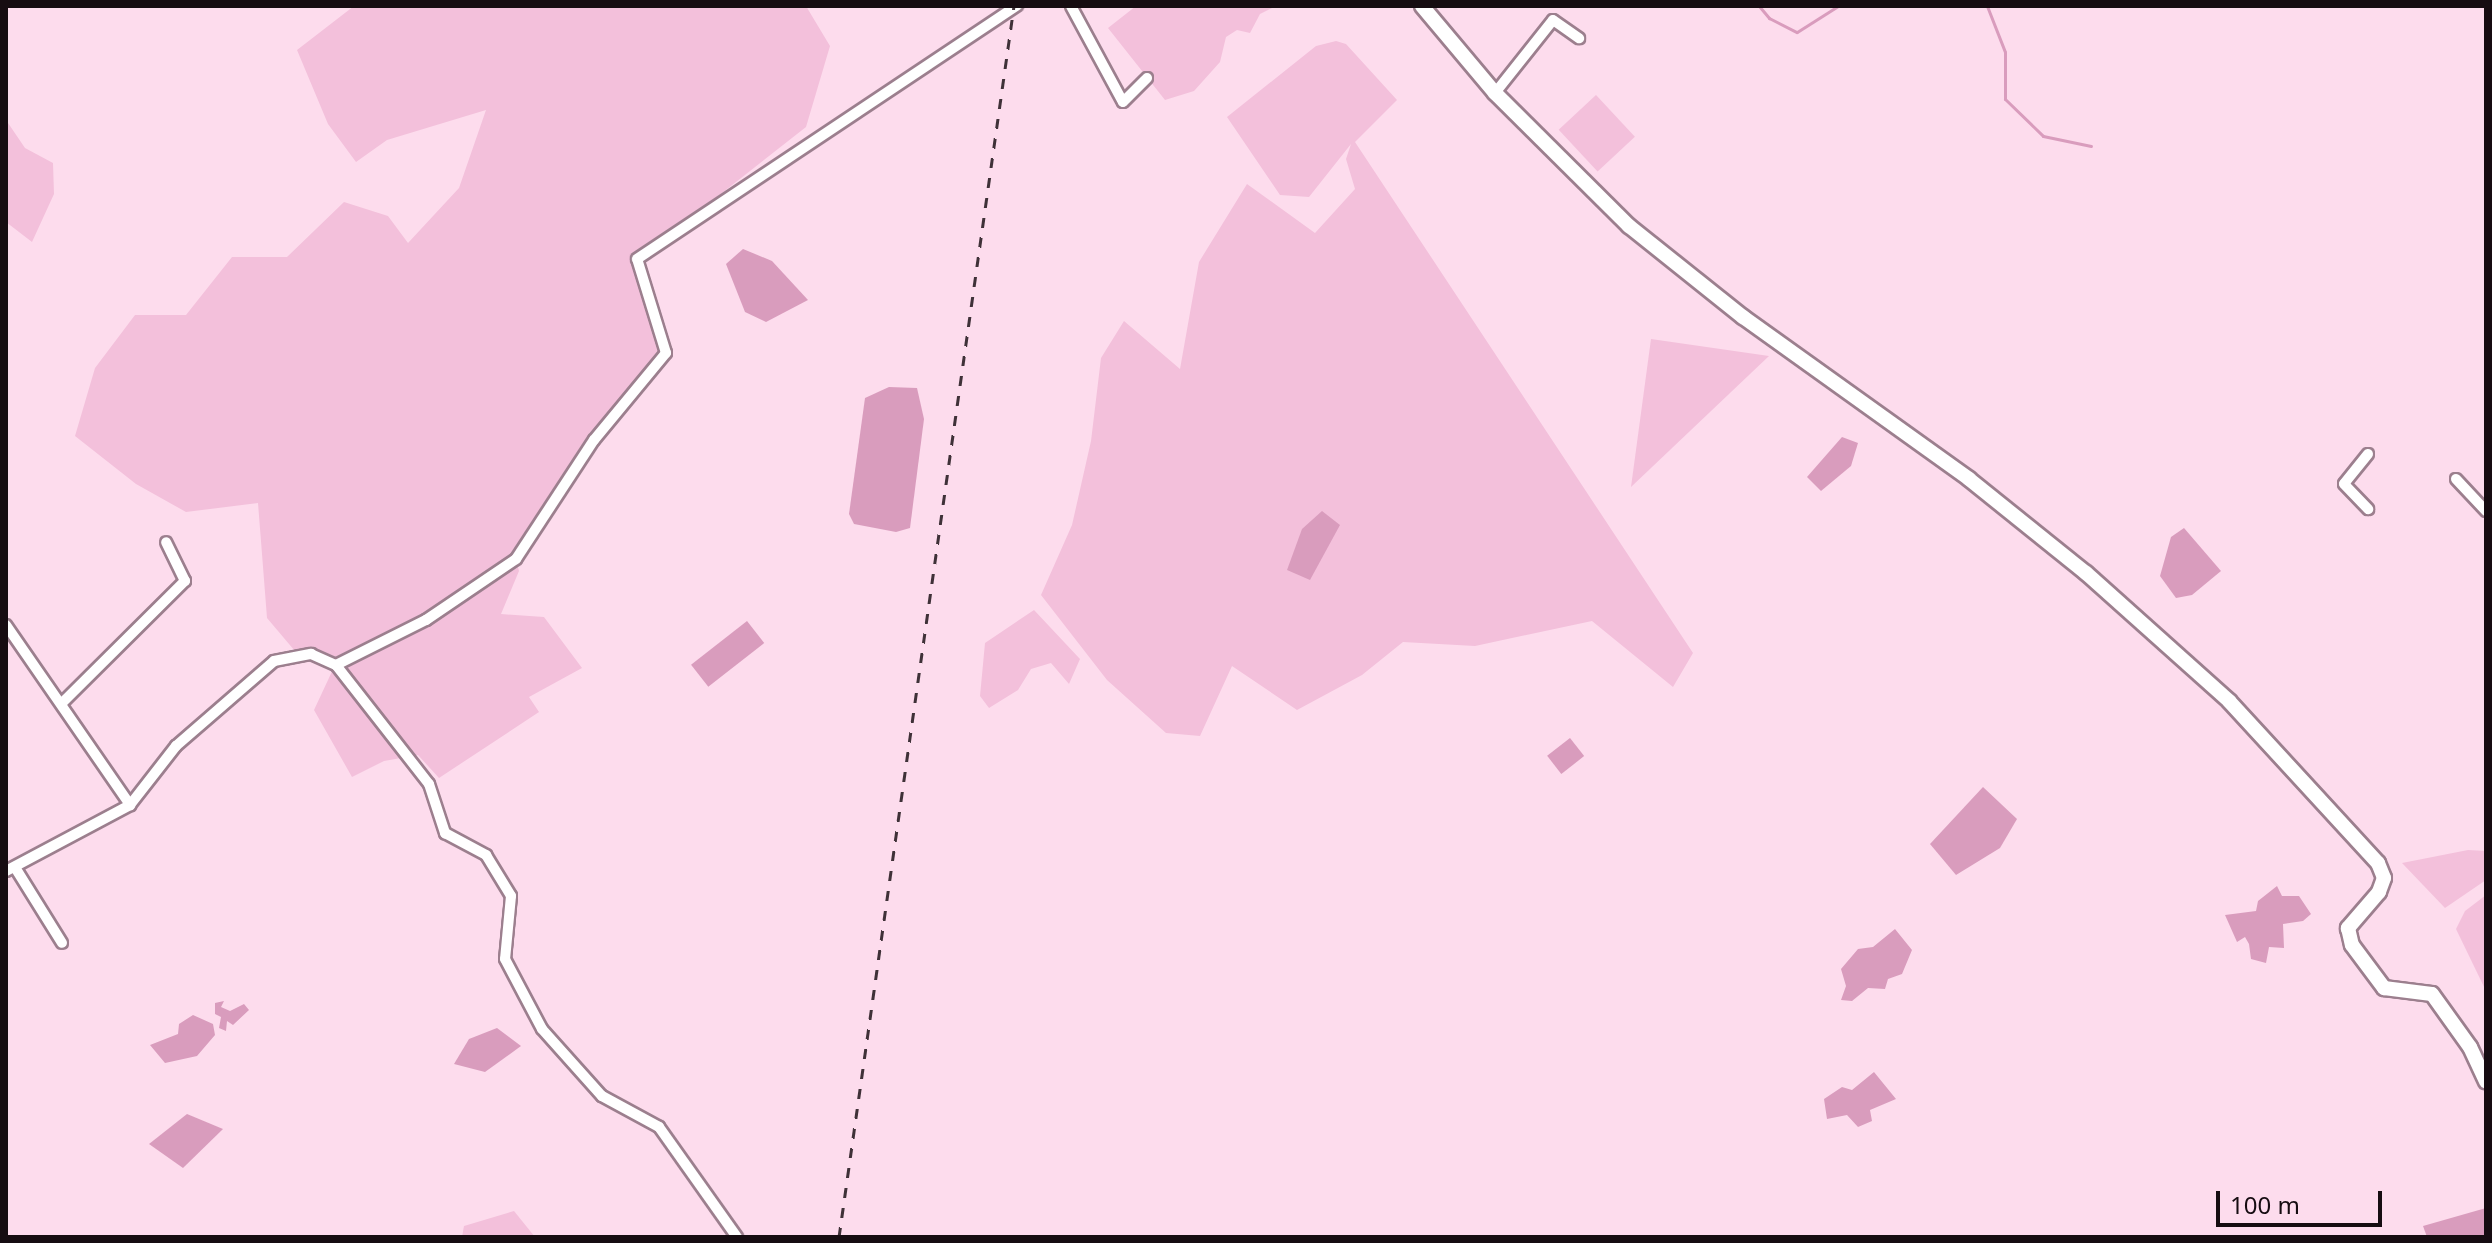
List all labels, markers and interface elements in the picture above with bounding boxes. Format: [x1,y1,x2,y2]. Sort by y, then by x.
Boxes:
scale bar [2220,1175,2386,1225]
text: 100 m [2230,1188,2300,1221]

